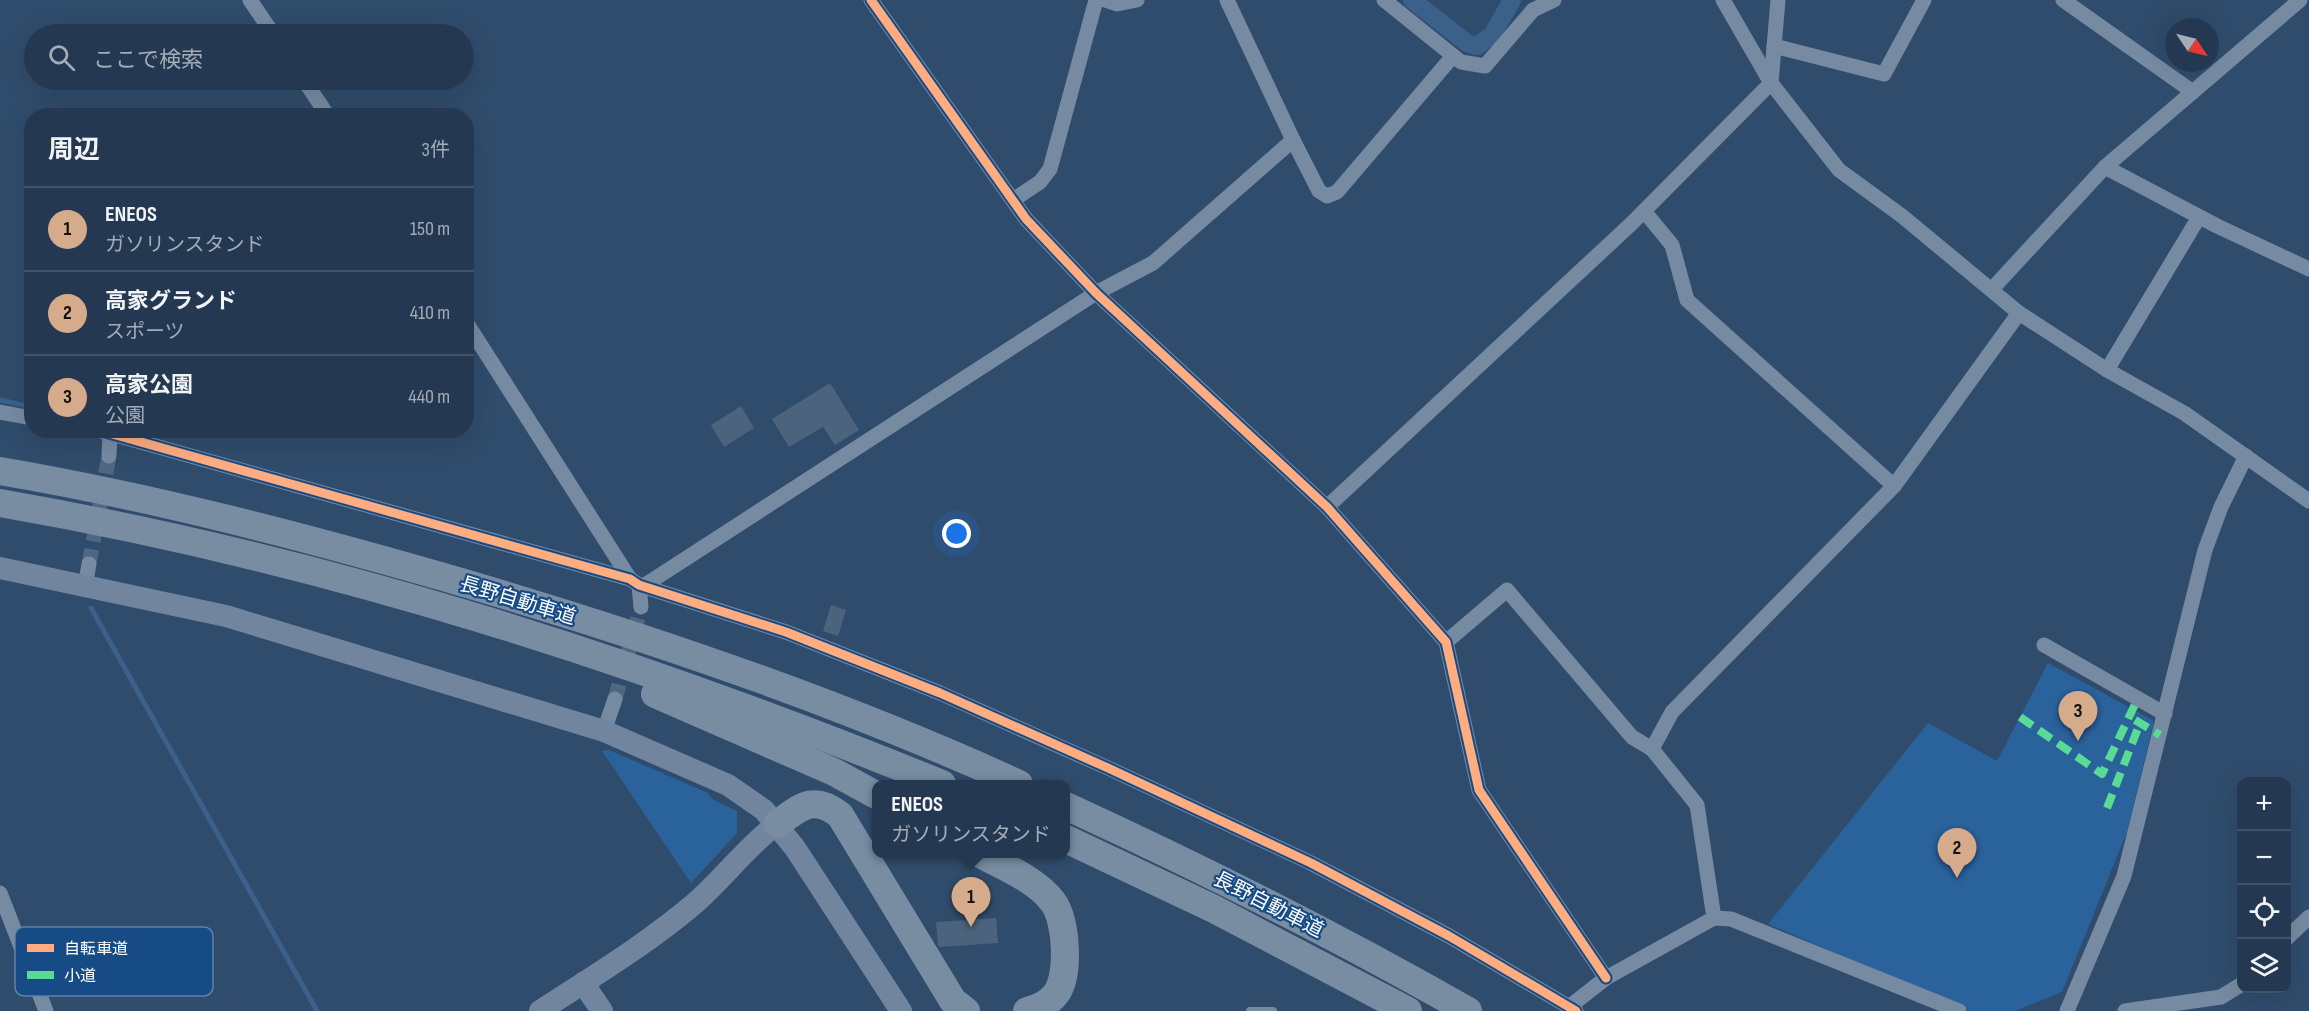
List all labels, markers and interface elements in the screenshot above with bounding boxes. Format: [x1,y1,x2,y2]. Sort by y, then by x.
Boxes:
north arrow [2165,18,2219,72]
search box [24,24,474,90]
icon: search [45,41,78,74]
text: ここで検索 [93,47,203,74]
text: 周辺 [48,135,100,166]
text: 3件 [422,138,450,162]
text: ENEOS [105,201,157,228]
text: 1 [64,217,71,241]
text: 150 m [410,217,450,241]
text: ガソリンスタンド [105,233,265,257]
text: 高家グランド [105,288,237,315]
text: 2 [63,301,72,325]
text: 410 m [410,301,450,325]
text: スポーツ [105,320,185,344]
text: 高家公園 [105,372,193,399]
text: 3 [63,385,72,409]
text: 440 m [408,385,450,409]
text: 公園 [105,404,145,428]
your location [942,519,971,548]
street label: 長野自動車道 [457,572,579,630]
pin: 3 [2058,692,2098,741]
map controls [2237,777,2291,993]
button: + [2237,777,2291,831]
popup [872,780,1070,858]
text: ENEOS [891,791,943,818]
text: ガソリンスタンド [891,823,1051,847]
pin: 2 [1938,828,1976,878]
button: − [2237,831,2291,885]
street label: 長野自動車道 [1210,867,1327,943]
pin: 1 [952,878,990,927]
button: locate [2237,885,2291,939]
legend [15,927,213,996]
button: layers [2237,939,2291,993]
text: 自転車道 [64,940,128,959]
text: 小道 [64,967,96,986]

